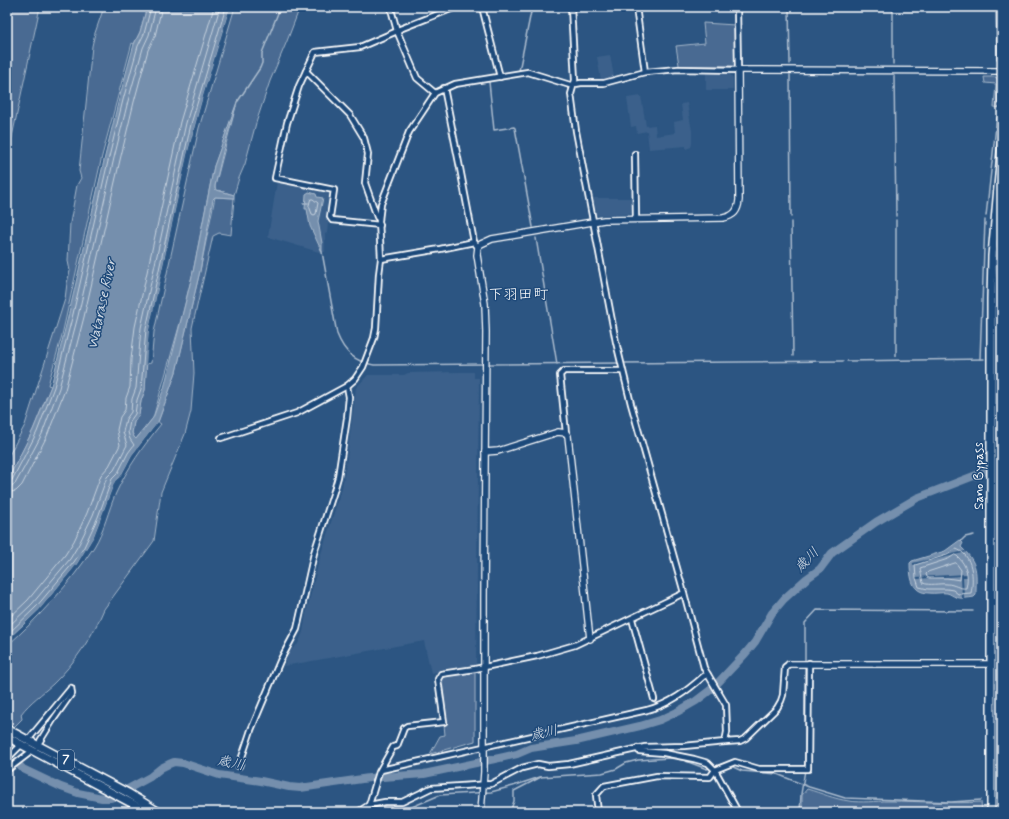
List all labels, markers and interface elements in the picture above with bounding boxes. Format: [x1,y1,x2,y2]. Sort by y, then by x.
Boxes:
water label: Watarase River [84,255,121,351]
district label: 下羽田町 [488,285,549,305]
street label: Sano Bypass [971,442,988,510]
water label: 歳川 [791,544,823,576]
water label: 歳川 [528,721,560,745]
road number: 7 [58,750,74,770]
water label: 歳川 [216,751,246,775]

